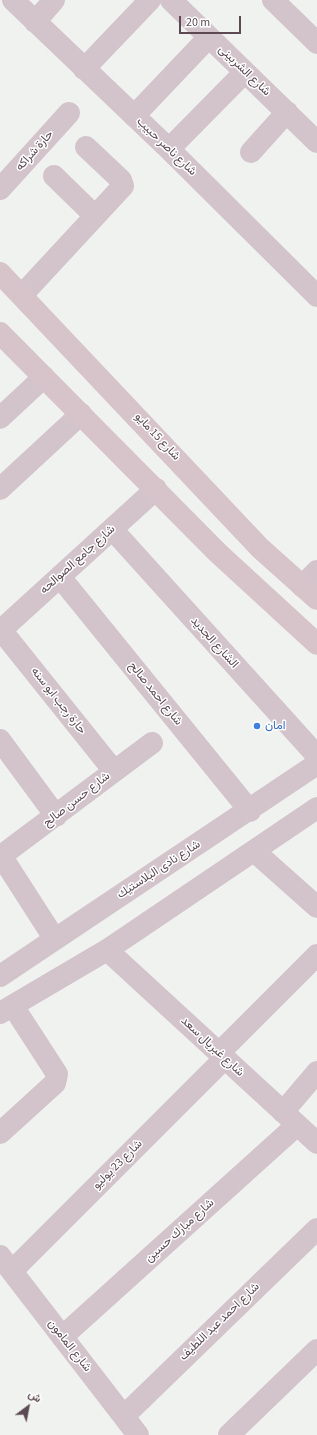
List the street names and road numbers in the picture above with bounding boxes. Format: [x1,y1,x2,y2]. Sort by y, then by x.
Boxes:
street label: شارع الشربينى [215,43,273,99]
street label: شارع ناصر حبيب [133,115,199,179]
street label: حارة شراكه [13,128,57,174]
street label: شارع 15 مايو [131,410,183,464]
street label: شارع جامع الصوالحه [37,522,119,598]
street label: الشارع الجديد [187,614,241,672]
street label: شارع احمد صالح [125,659,185,729]
street label: حارة رجب ابو سنه [27,665,89,737]
street label: شارع حسن صالح [41,769,113,831]
street label: شارع نادى البلاستيك [115,838,203,902]
street label: شارع غبريال سعد [177,1014,247,1080]
street label: شارع 23 يوليو [90,1137,146,1193]
street label: شارع مبارك حسين [142,1196,218,1266]
street label: شارع احمد عبد اللطيف [177,1280,263,1364]
street label: شارع المامون [44,1317,94,1375]

